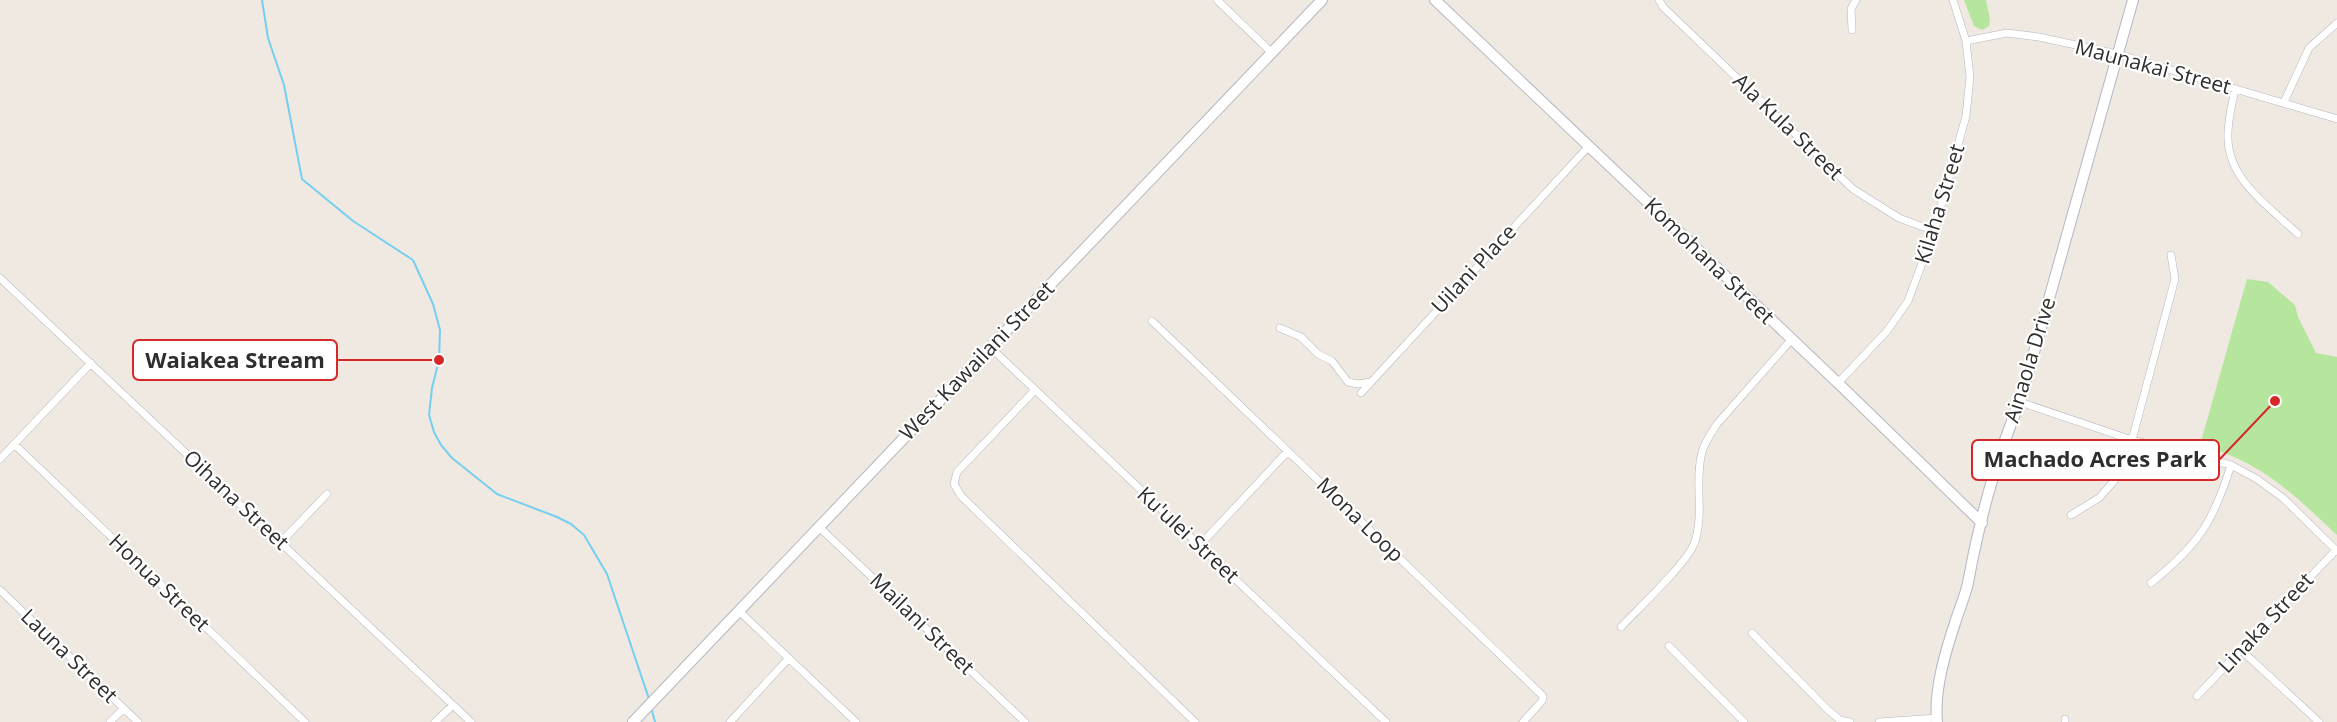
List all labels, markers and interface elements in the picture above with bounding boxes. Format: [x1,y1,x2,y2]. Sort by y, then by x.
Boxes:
street label: Maunakai Street [2072,32,2234,100]
street label: Ala Kula Street [1728,67,1850,186]
street label: Kilaha Street [1908,140,1971,267]
street label: Komohana Street [1639,191,1781,330]
street label: Uilani Place [1425,218,1522,319]
street label: West Kawailani Street [893,275,1060,446]
street label: Ainaola Drive [1997,294,2061,426]
callout: Waiakea Stream [133,340,337,380]
text: Waiakea Stream [145,344,325,374]
callout: Machado Acres Park [1972,440,2219,480]
street label: Oihana Street [178,443,296,555]
text: Machado Acres Park [1983,443,2207,473]
street label: Mona Loop [1311,471,1410,568]
street label: Ku'ulei Street [1132,480,1246,589]
street label: Honua Street [103,527,216,637]
street label: Mailani Street [864,566,981,680]
street label: Linaka Street [2212,566,2319,679]
street label: Launa Street [15,602,124,708]

